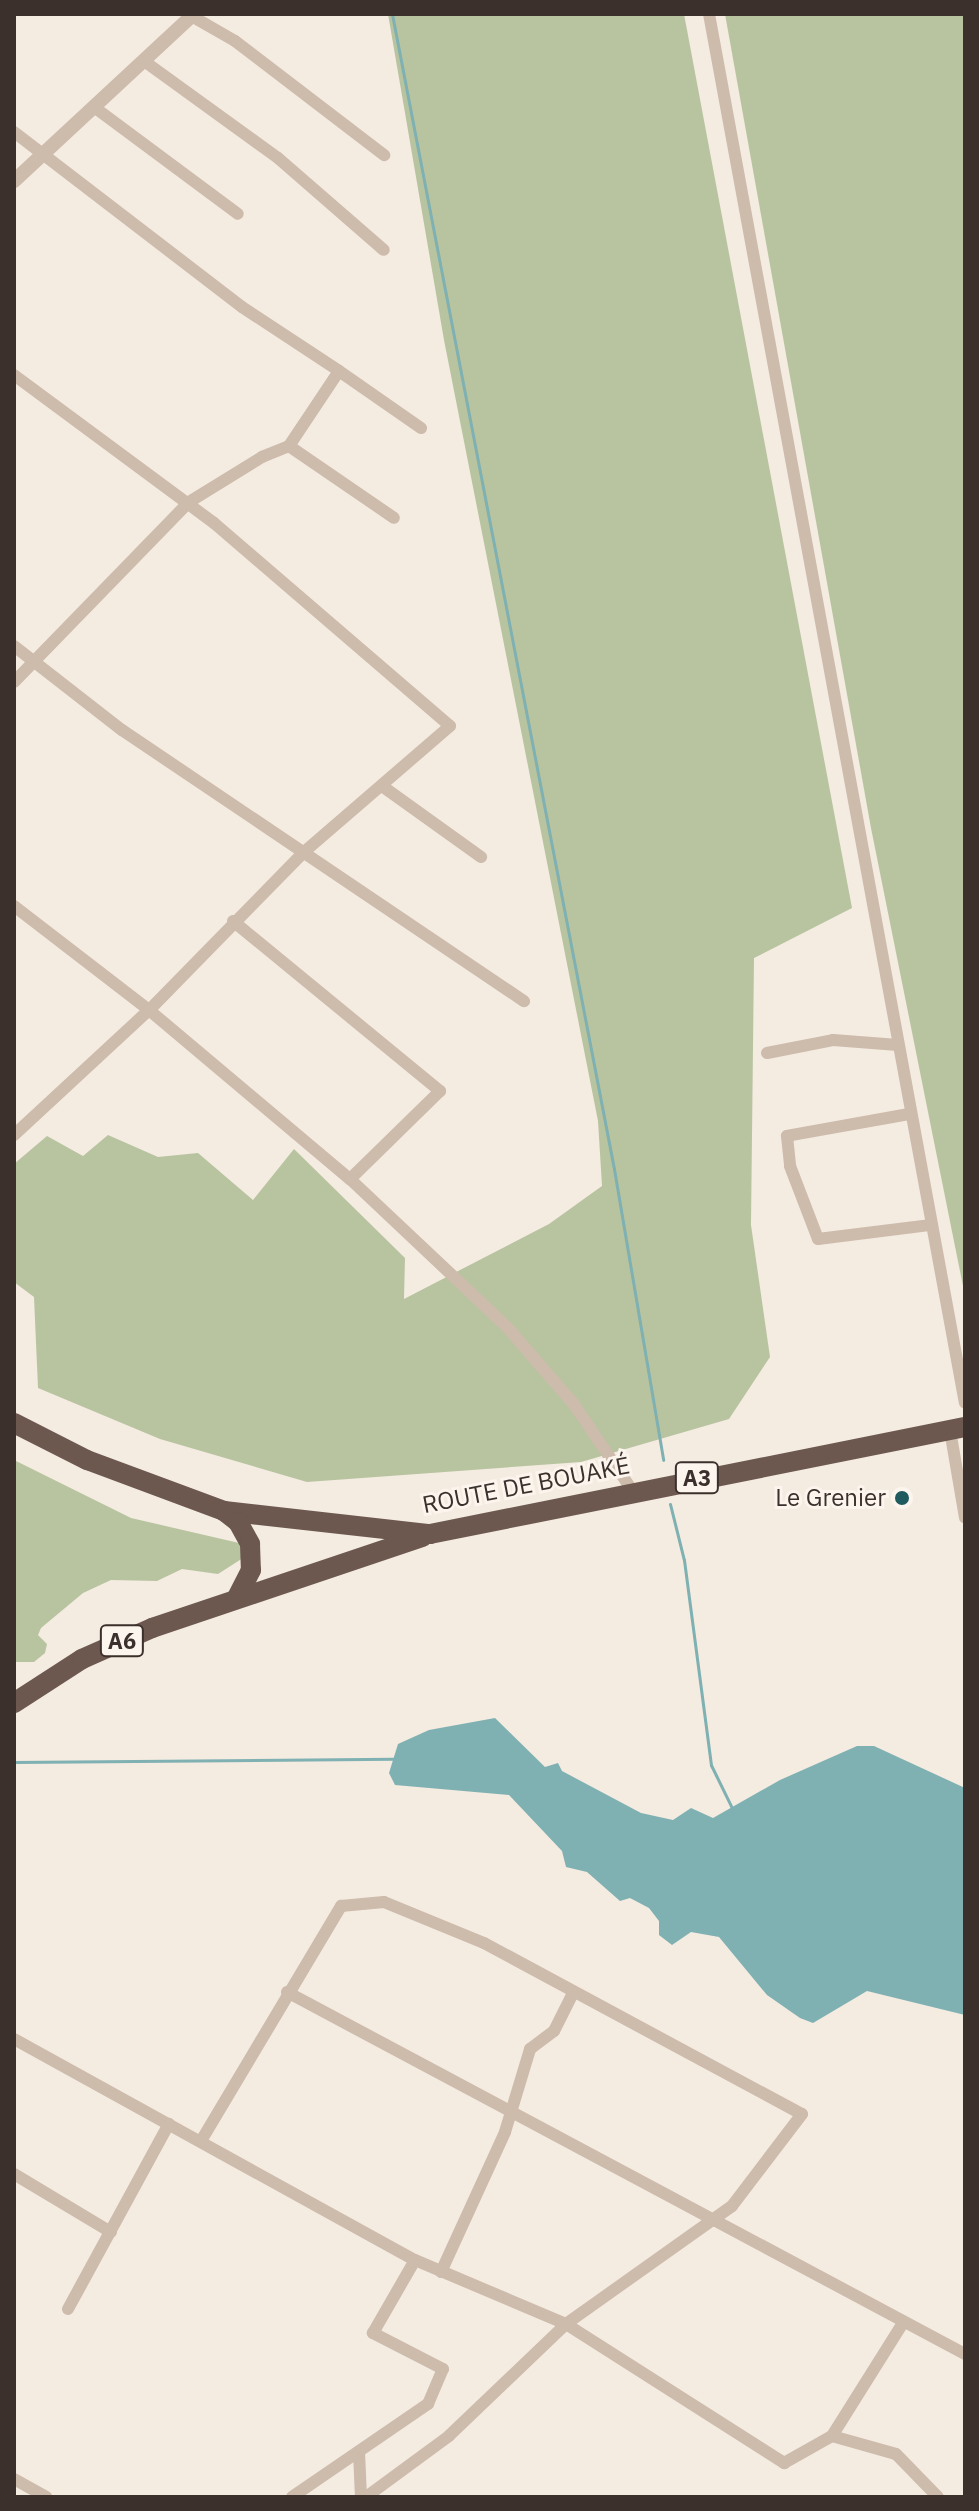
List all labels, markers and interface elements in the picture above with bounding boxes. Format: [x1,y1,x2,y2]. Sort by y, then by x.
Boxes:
street label: ROUTE DE BOUAKÉ [420,1451,632,1519]
road number: A3 [673,1460,721,1496]
place label: Le Grenier [775,1484,886,1512]
marker: Le Grenier [893,1489,911,1507]
road number: A6 [98,1623,146,1659]

